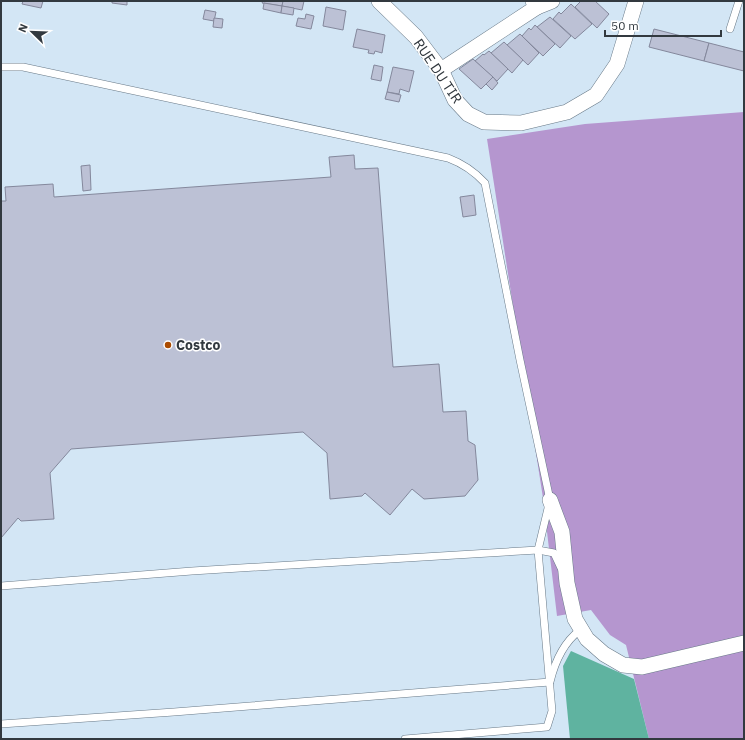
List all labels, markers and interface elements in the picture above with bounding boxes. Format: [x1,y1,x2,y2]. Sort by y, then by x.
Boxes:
north arrow [12,12,52,52]
scale bar [605,12,721,38]
text: 50 m [611,18,639,33]
text: N [15,22,31,34]
street label: RUE DU TIR [410,35,466,107]
place label: Costco [176,336,220,354]
marker: Costco [163,340,173,350]

